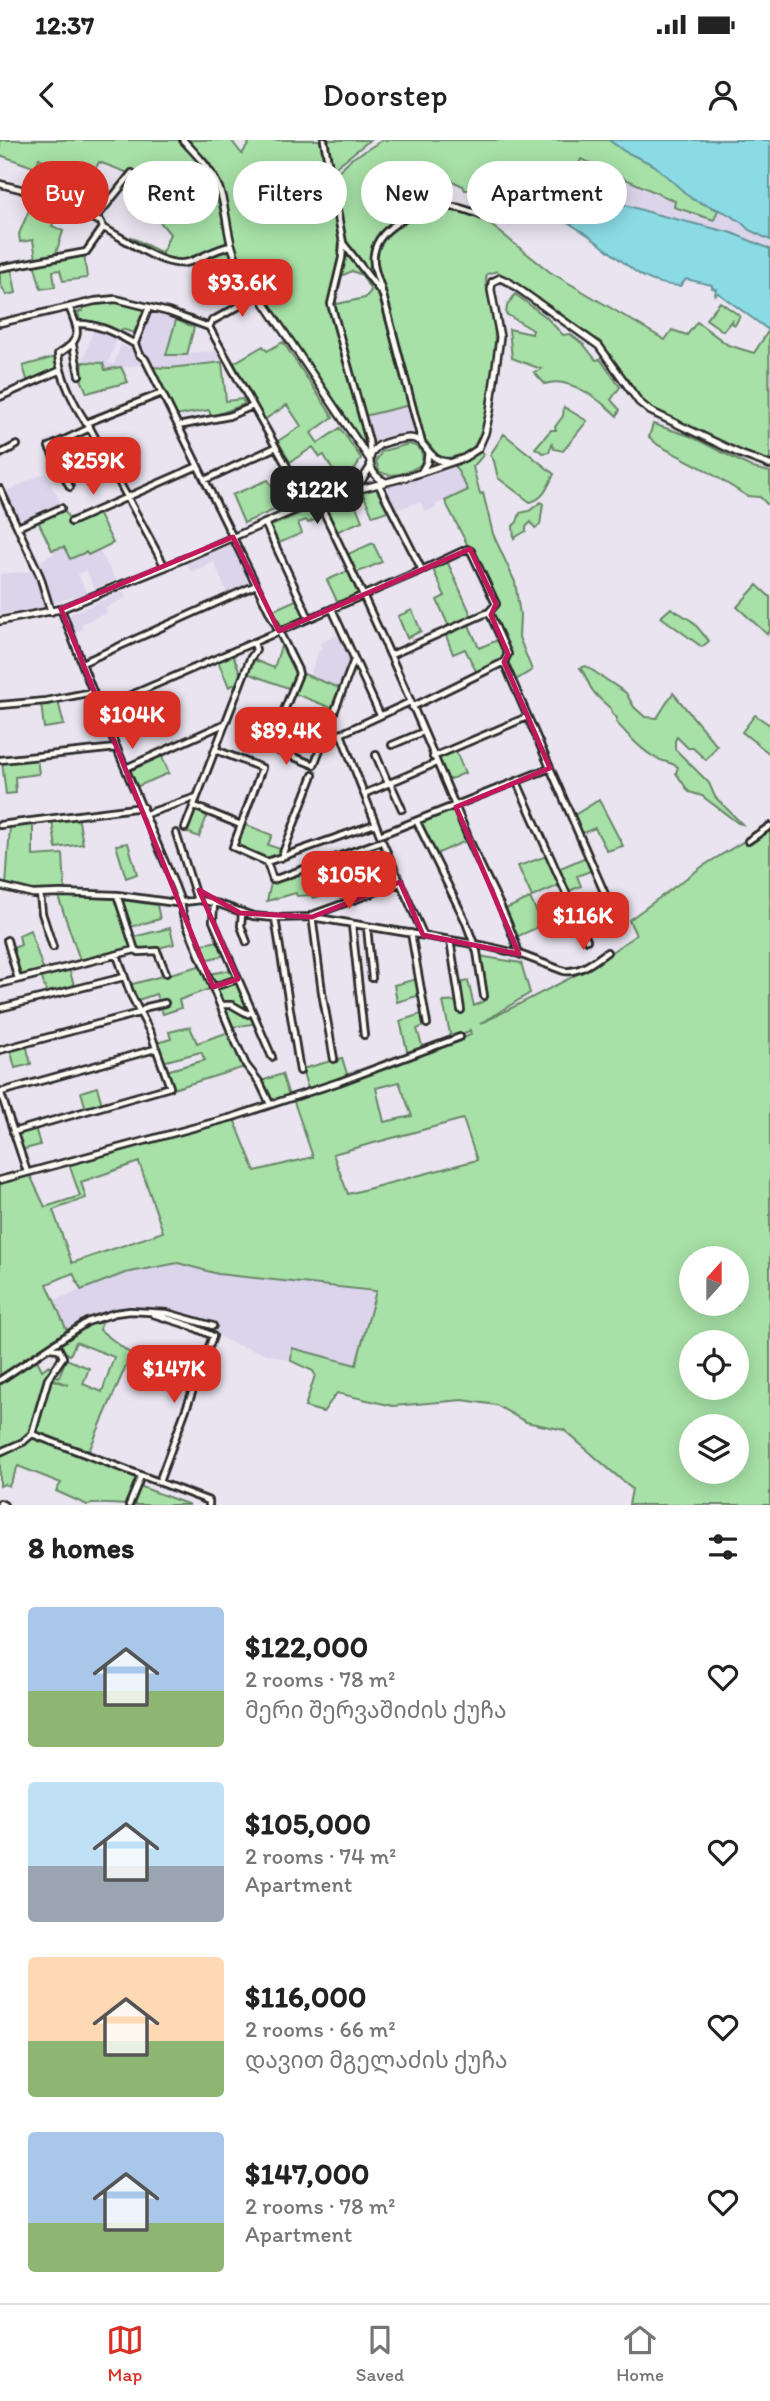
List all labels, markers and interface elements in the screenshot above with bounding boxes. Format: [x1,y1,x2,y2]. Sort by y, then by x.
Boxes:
text: 12:37 [35,9,94,41]
icon: back [28,76,66,114]
text: Doorstep [322,76,448,114]
icon: person [704,76,742,114]
chip: Buy [21,161,109,224]
chip: Rent [123,161,219,224]
chip: Filters [233,161,347,224]
chip: New [361,161,453,224]
chip: Apartment [467,161,627,224]
pin: $93.6K [185,260,299,319]
text: $93.6K [208,268,276,296]
pin: $259K [44,438,142,497]
text: $259K [62,446,124,474]
pin: $122K [268,466,366,526]
text: $122K [286,475,348,503]
pin: $104K [83,692,181,751]
text: $104K [99,700,165,728]
pin: $89.4K [229,708,343,767]
text: $89.4K [251,716,321,744]
pin: $105K [300,852,398,911]
text: $105K [317,860,381,888]
pin: $116K [534,892,632,952]
text: $116K [553,901,613,929]
north arrow [679,1246,749,1316]
map controls [679,1246,749,1484]
button: locate [679,1330,749,1400]
pin: $147K [125,1346,223,1405]
text: $147K [143,1354,205,1382]
button: layers [679,1414,749,1484]
icon: filters [704,1528,742,1566]
text: 8 homes [28,1529,135,1566]
text: $122,000 [245,1628,368,1665]
icon: home [84,1635,168,1719]
icon: heart [704,1658,742,1696]
text: 2 rooms · 78 m² [245,1665,395,1693]
text: მერი შერვაშიძის ქუჩა [245,1696,507,1724]
text: $105,000 [245,1805,371,1842]
icon: home [84,1810,168,1894]
icon: heart [704,1833,742,1871]
text: 2 rooms · 74 m² [245,1842,397,1870]
text: Apartment [245,1870,352,1898]
text: $116,000 [245,1978,366,2015]
icon: home [84,1985,168,2069]
icon: heart [704,2008,742,2046]
text: 2 rooms · 66 m² [245,2015,396,2043]
text: დავით მგელაძის ქუჩა [245,2046,508,2074]
text: $147,000 [245,2155,370,2192]
icon: home [84,2160,168,2244]
icon: heart [704,2183,742,2221]
text: 2 rooms · 78 m² [245,2192,395,2220]
text: Apartment [245,2220,352,2248]
tab: Map [106,2321,144,2386]
tab: Saved [356,2321,404,2386]
tab: Home [616,2321,664,2386]

